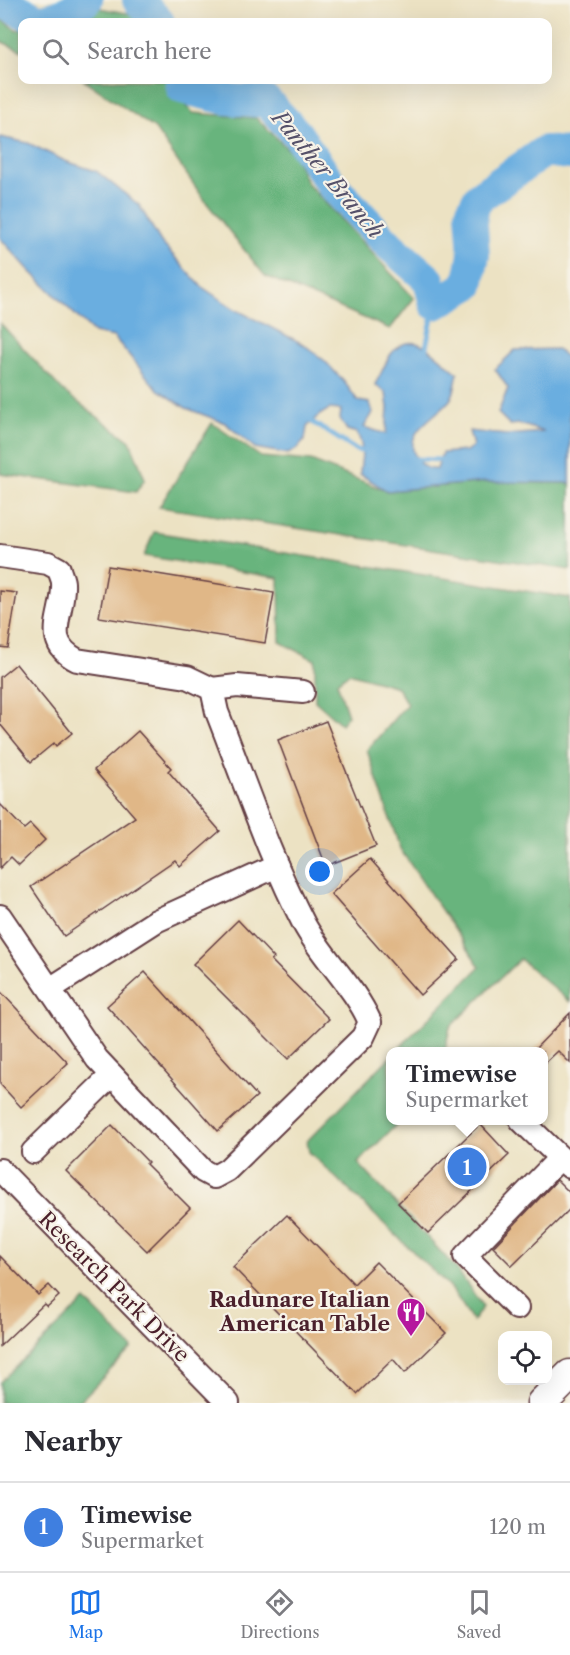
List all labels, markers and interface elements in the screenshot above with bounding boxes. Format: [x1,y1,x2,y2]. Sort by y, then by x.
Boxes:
search box [18,18,552,84]
icon: search [39,35,72,68]
text: Search here [87,38,212,65]
water label: Panther Branch [265,103,389,244]
your location [305,857,334,886]
popup [386,1047,548,1125]
text: Timewise [406,1061,517,1088]
text: Supermarket [406,1088,528,1112]
pin: 1 [448,1144,486,1190]
street label: Research Park Drive [34,1206,195,1367]
place label: Radunare Italian American Table [209,1287,391,1336]
restaurant icon: Radunare Italian American Table [395,1296,427,1338]
map controls [498,1331,552,1385]
button: locate [498,1331,552,1385]
text: Nearby [24,1426,122,1458]
text: Timewise [81,1502,192,1529]
text: 1 [39,1515,48,1539]
text: 120 m [489,1515,546,1539]
text: Supermarket [81,1529,204,1553]
tab: Map [69,1586,103,1642]
tab: Directions [240,1586,319,1642]
tab: Saved [457,1586,501,1642]

